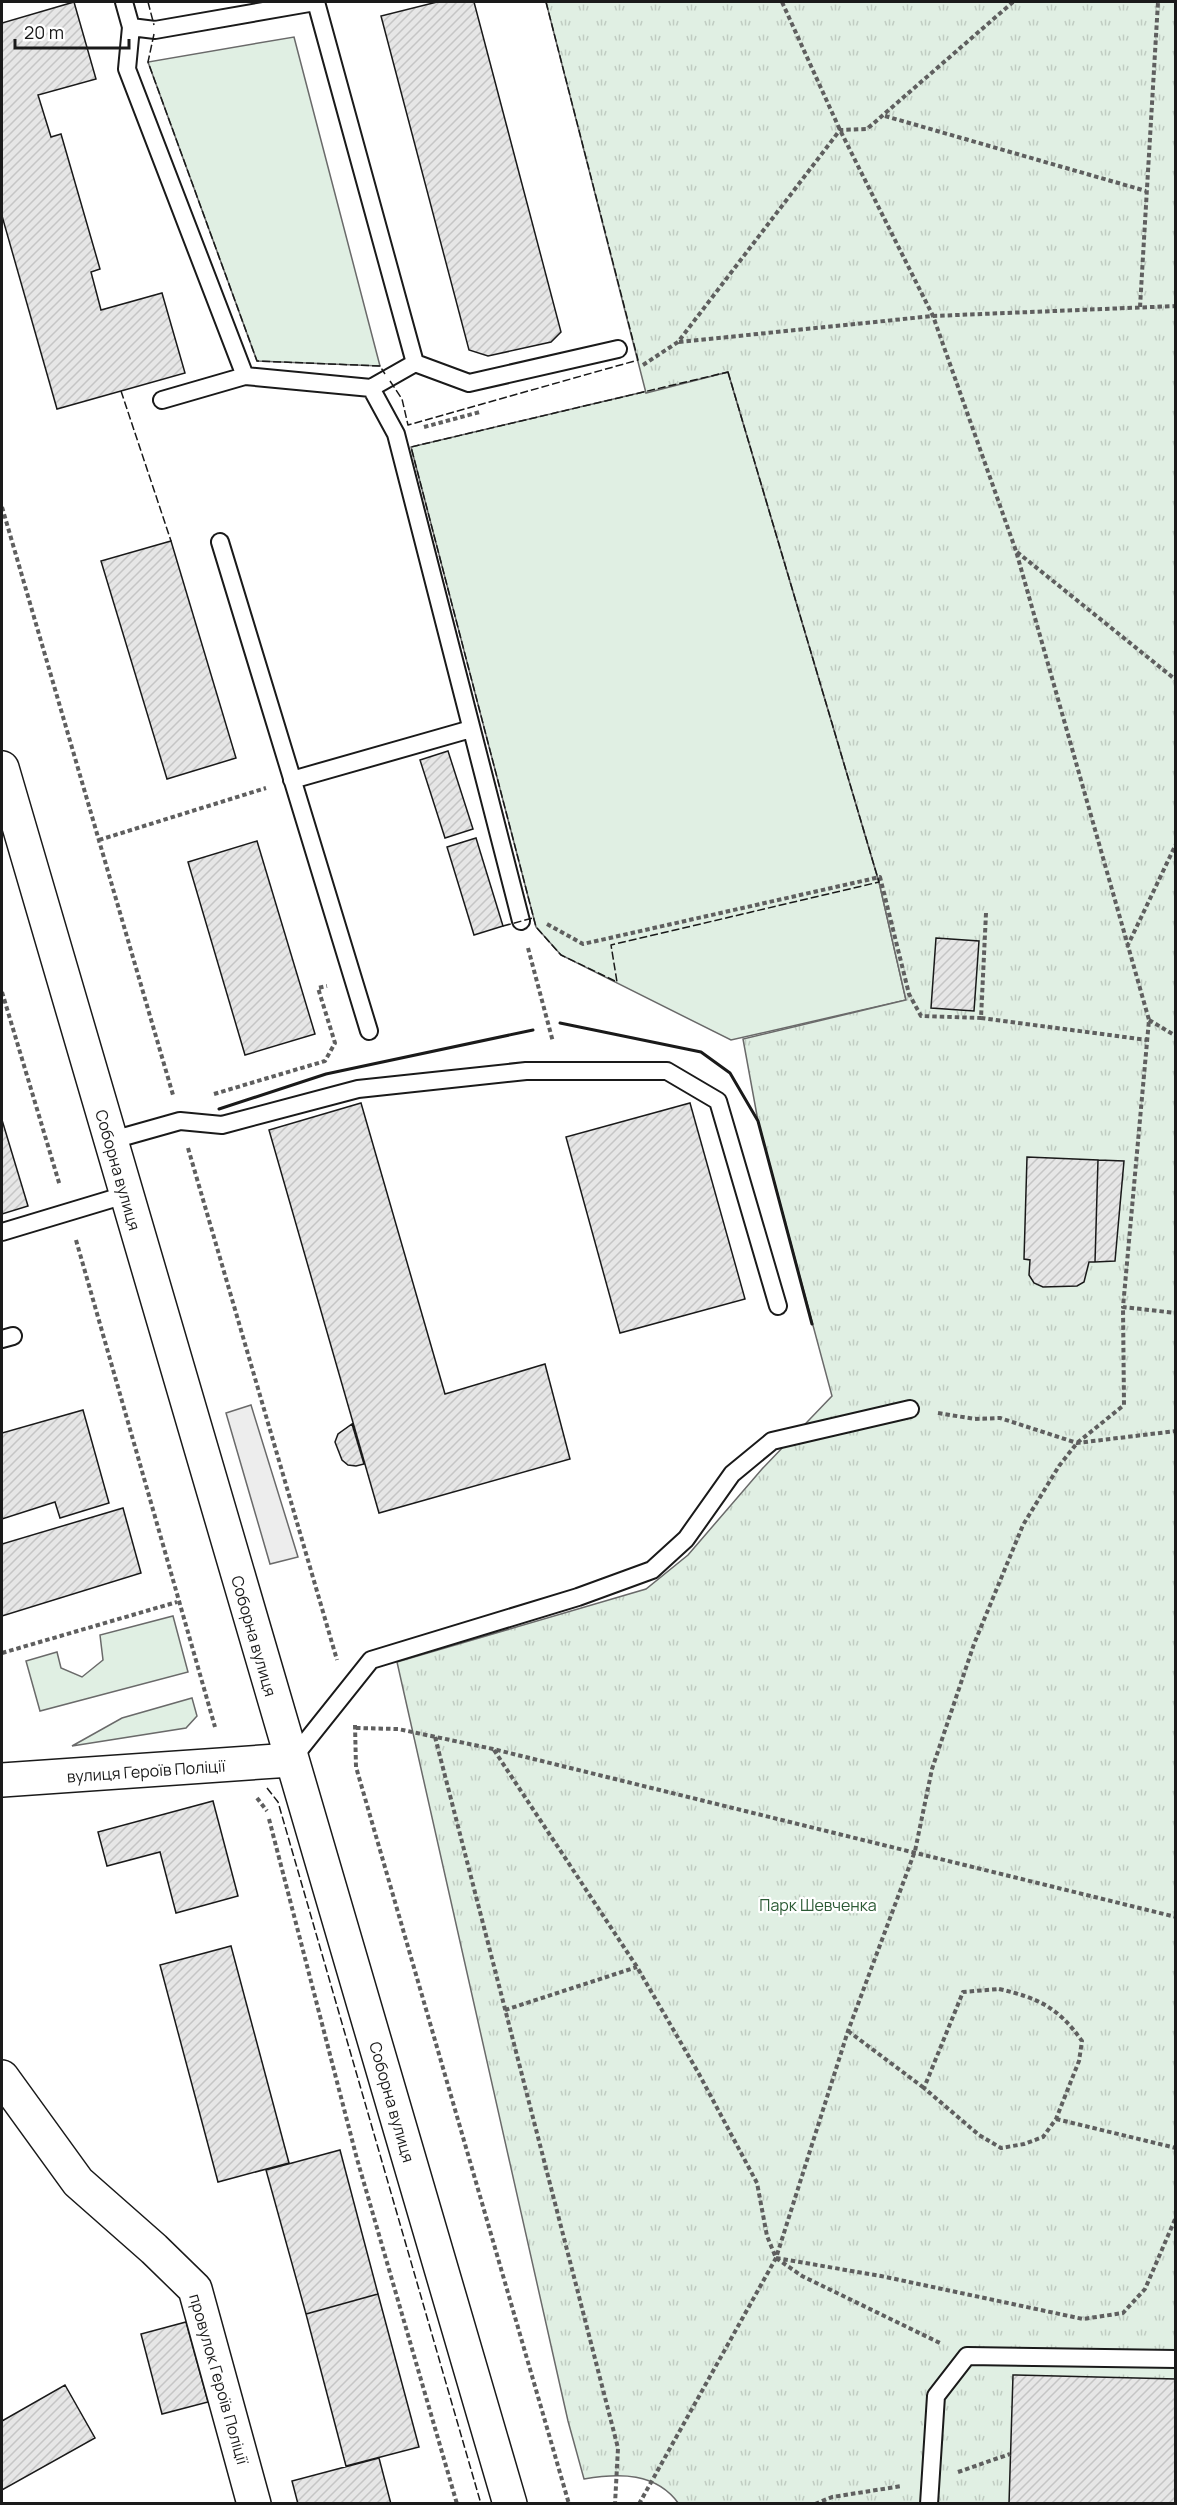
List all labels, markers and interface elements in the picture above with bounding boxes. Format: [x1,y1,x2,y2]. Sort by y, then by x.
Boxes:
scale bar [15,12,129,50]
text: 20 m [24,20,64,44]
street label: Соборна вулиця [90,1107,146,1233]
street label: Соборна вулиця [226,1573,282,1699]
street label: вулиця Героїв Поліції [66,1754,227,1788]
park label: Парк Шевченка [759,1894,877,1916]
street label: Соборна вулиця [364,2039,420,2165]
street label: провулок Героїв Поліції [184,2291,254,2468]

